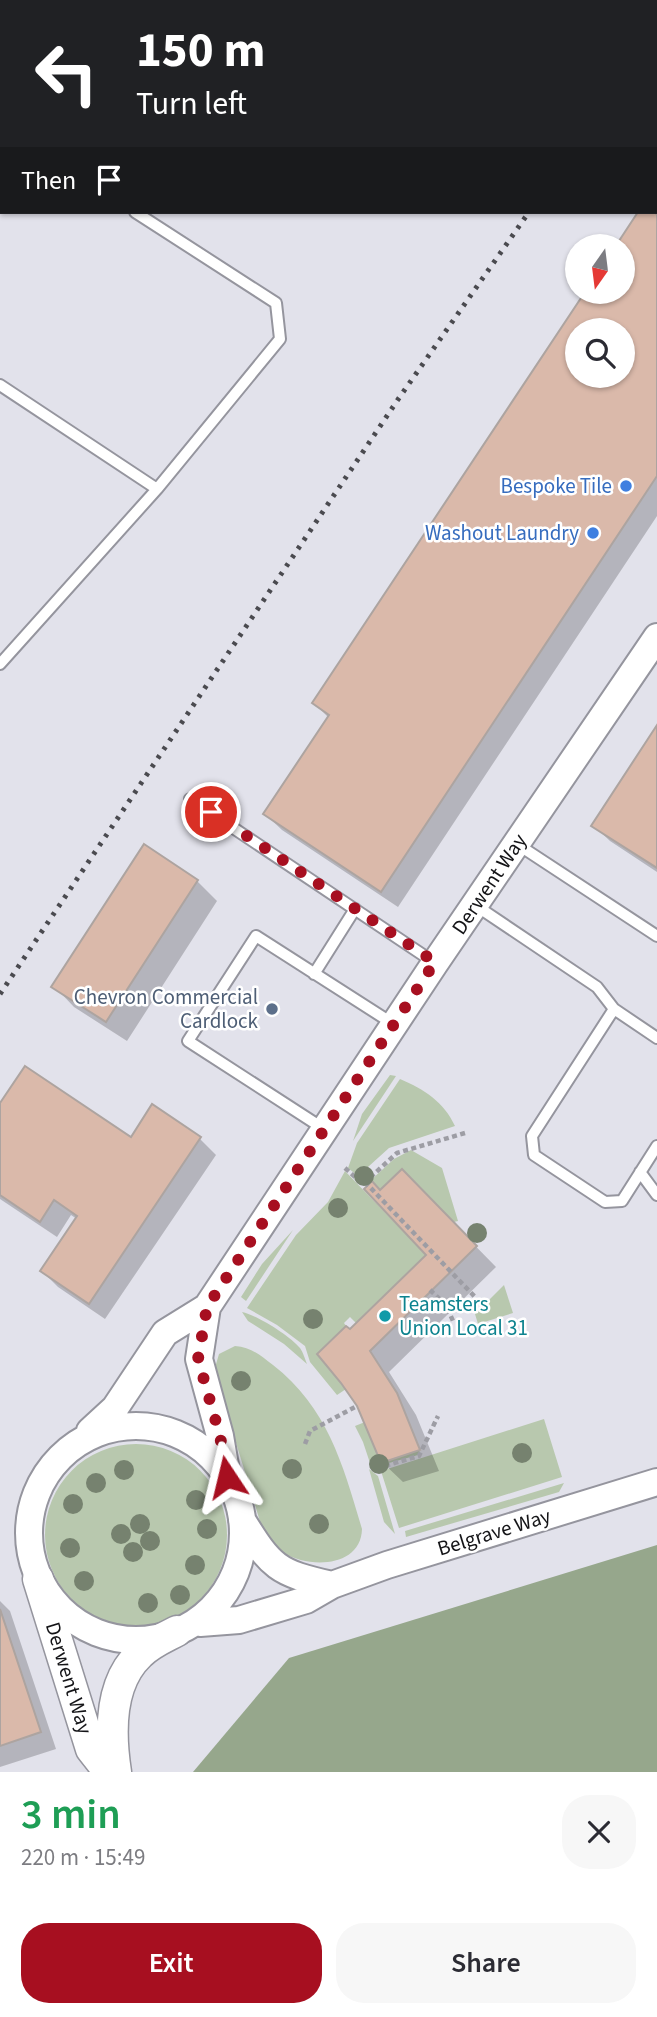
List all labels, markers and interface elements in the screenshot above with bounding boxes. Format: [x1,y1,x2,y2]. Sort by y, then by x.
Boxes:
text: 150 m [136,16,265,86]
icon: left [21,28,112,119]
text: Turn left [136,81,247,127]
icon: arrive [90,161,128,199]
text: Then [21,162,76,199]
north arrow [565,234,635,304]
map controls [565,234,635,388]
button: search [565,318,635,388]
place label: Bespoke Tile [501,471,612,501]
marker: Bespoke Tile [618,478,634,494]
place label: Washout Laundry [425,518,579,548]
marker: Washout Laundry [585,525,601,541]
pin [181,782,241,842]
icon: arrive [192,793,230,831]
street label: Derwent Way [444,827,534,940]
place label: Chevron Commercial Cardlock [74,982,259,1036]
marker: Chevron Commercial Cardlock [264,1001,280,1017]
place label: Teamsters Union Local 31 [399,1289,528,1343]
marker: Teamsters Union Local 31 [377,1308,393,1324]
position arrow [190,1440,264,1514]
street label: Belgrave Way [434,1500,554,1563]
street label: Derwent Way [38,1618,100,1738]
text: 3 min [21,1785,121,1845]
button: close [562,1795,636,1869]
text: 220 m · 15:49 [21,1841,145,1874]
button: Exit [21,1923,322,2003]
button: Share [336,1923,636,2003]

